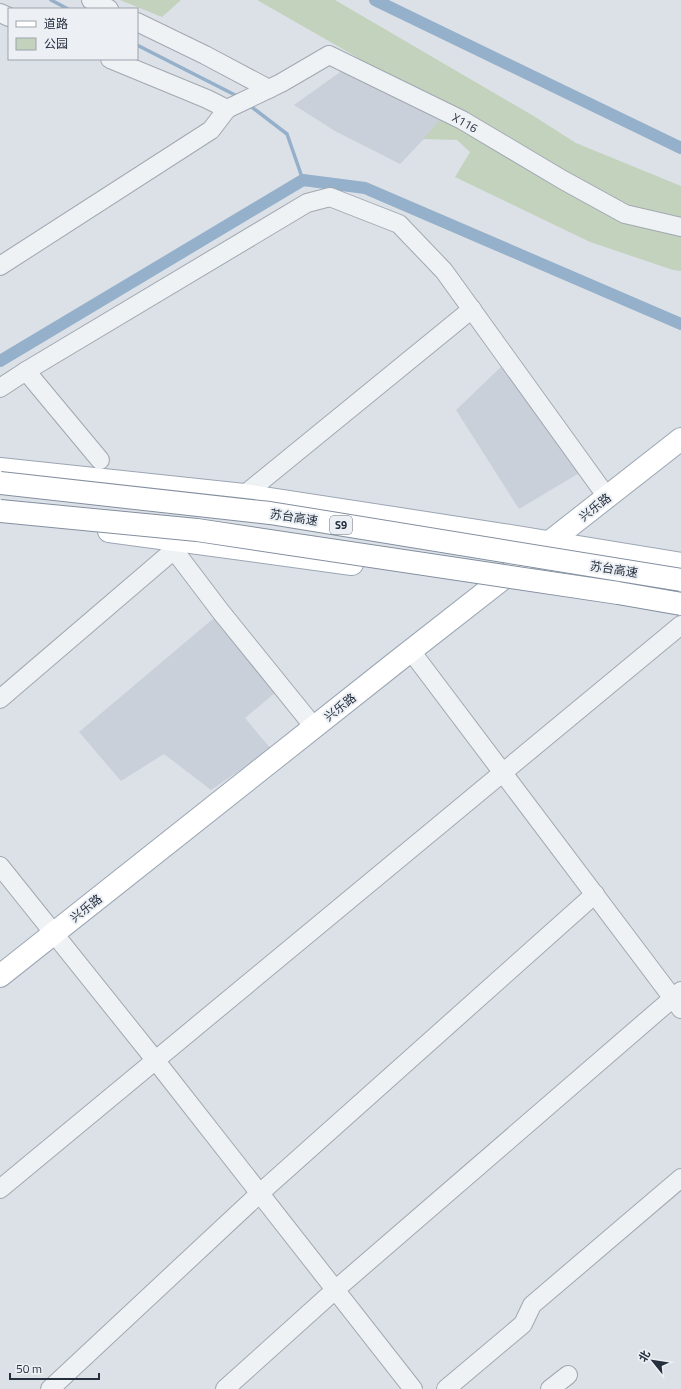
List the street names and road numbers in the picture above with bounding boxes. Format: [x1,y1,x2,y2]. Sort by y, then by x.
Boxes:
street label: X116 [449,107,482,137]
street label: 兴乐路 [575,488,615,526]
street label: 苏台高速 [269,504,319,530]
road number: S9 [330,516,352,534]
street label: 苏台高速 [589,556,639,582]
street label: 兴乐路 [320,688,360,726]
street label: 兴乐路 [66,889,106,927]

